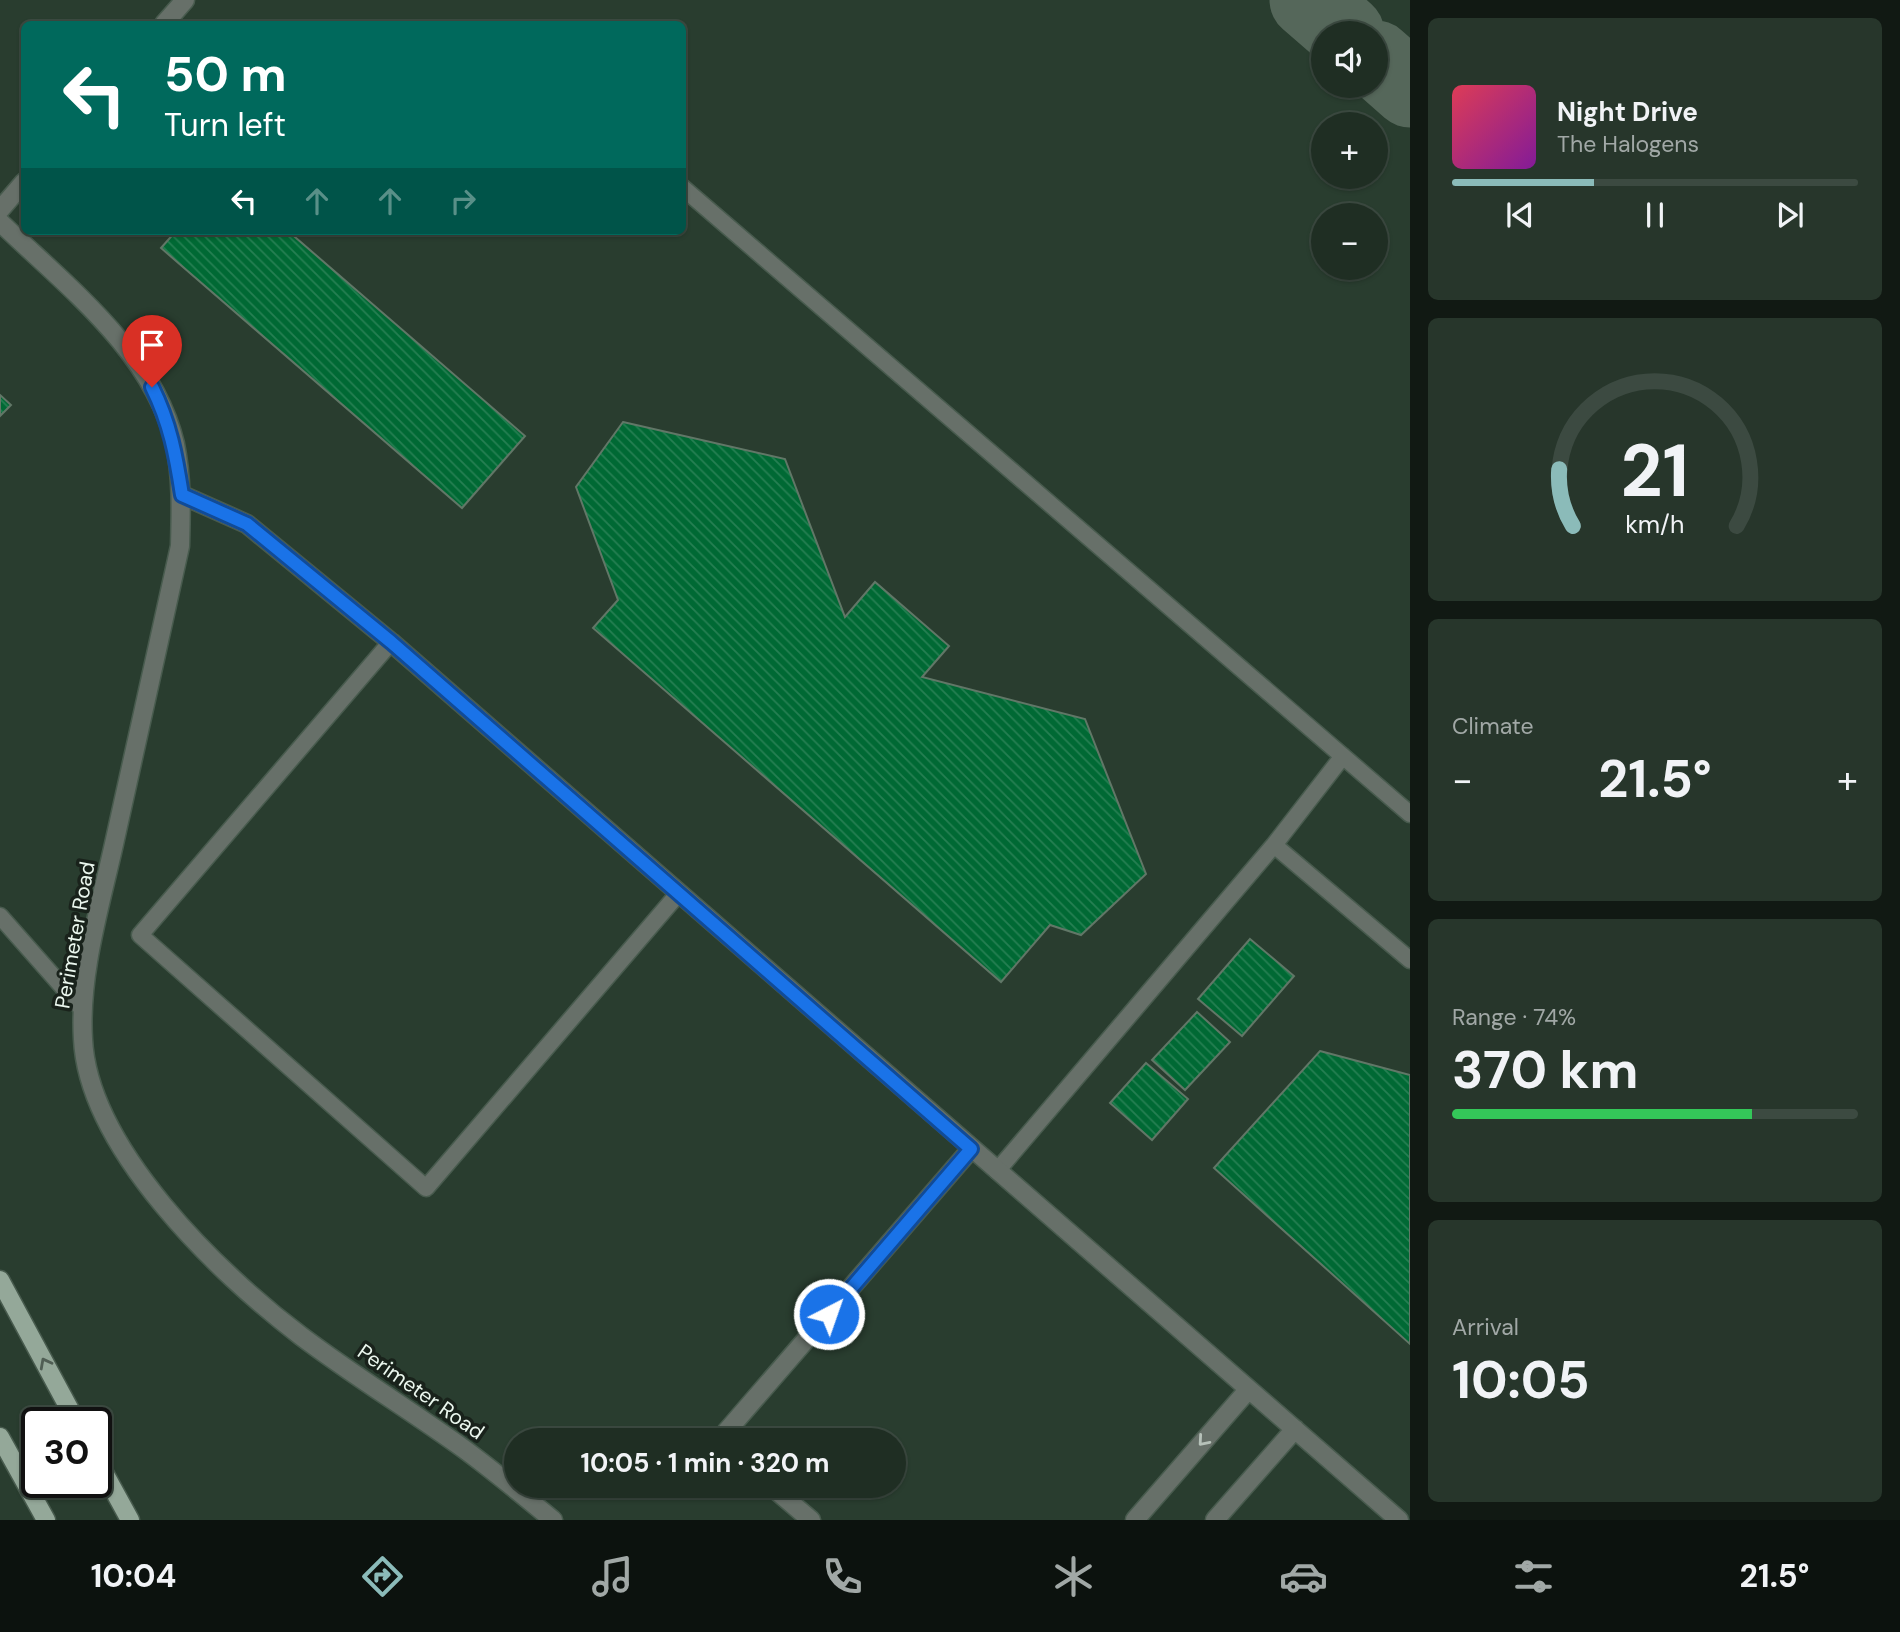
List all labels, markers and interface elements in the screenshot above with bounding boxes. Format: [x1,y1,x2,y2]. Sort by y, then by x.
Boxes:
map controls [1311,21,1388,280]
button: sound [1311,21,1388,98]
text: 50 m [164,42,287,106]
icon: left [49,49,140,140]
text: Night Drive [1557,95,1698,129]
text: Turn left [164,104,286,146]
button: + [1311,112,1388,189]
text: The Halogens [1557,129,1699,159]
icon: left [225,182,263,220]
icon: ahead [298,182,336,220]
icon: ahead [371,182,409,220]
icon: right [444,182,482,220]
icon: previous [1501,196,1539,234]
icon: pause [1636,196,1674,234]
icon: next [1771,196,1809,234]
button: − [1311,203,1388,280]
pin [122,315,182,387]
icon: arrive [133,326,171,364]
text: 21 [1621,424,1689,519]
text: km/h [1625,507,1685,540]
text: Climate [1452,711,1534,741]
text: 21.5° [1598,745,1712,813]
text: − [1452,755,1473,805]
text: + [1837,755,1858,805]
street label: Perimeter Road [48,859,102,1011]
text: Range · 74% [1452,1002,1576,1032]
text: 370 km [1452,1036,1638,1104]
position arrow [792,1277,866,1351]
text: Arrival [1452,1312,1519,1342]
street label: Perimeter Road [352,1338,490,1446]
text: 10:05 [1452,1346,1590,1414]
one-way arrow [40,1357,53,1370]
speed limit sign: 30 [21,1407,112,1498]
one-way arrow [1199,1433,1212,1446]
text: 10:05 · 1 min · 320 m [580,1446,830,1480]
icon: directions [358,1552,407,1601]
icon: music [588,1552,637,1601]
icon: phone [818,1552,867,1601]
icon: climate [1049,1552,1098,1601]
icon: car [1279,1552,1328,1601]
icon: filters [1509,1552,1558,1601]
text: 10:04 [91,1555,176,1597]
text: 21.5° [1740,1555,1809,1597]

